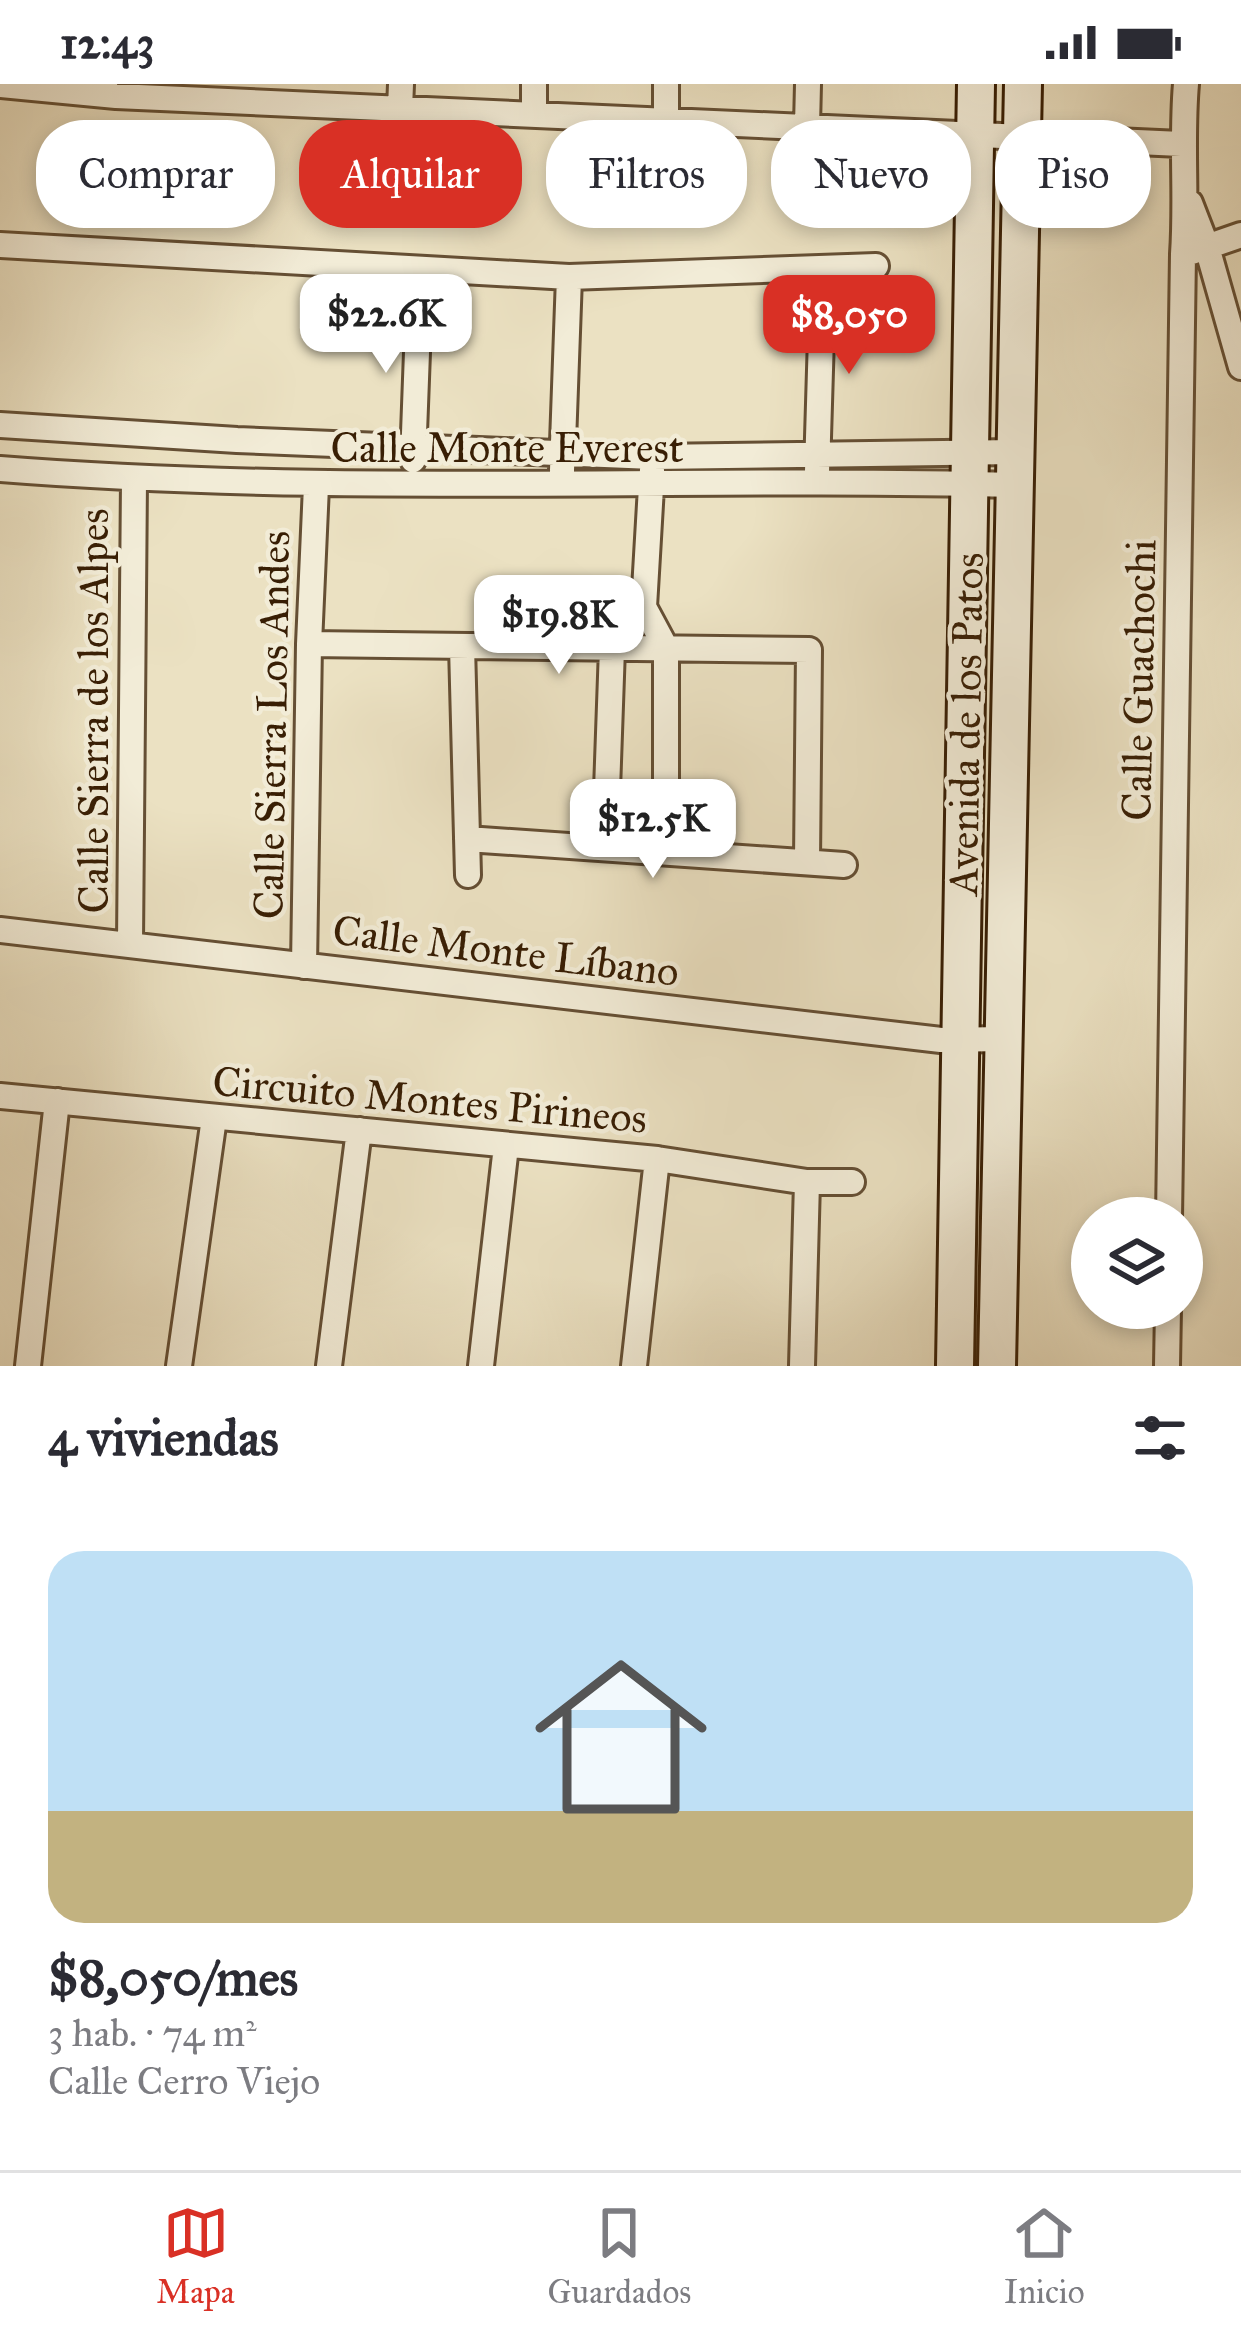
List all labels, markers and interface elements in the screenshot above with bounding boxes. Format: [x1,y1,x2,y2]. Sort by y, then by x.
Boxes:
text: 12:43 [60,15,154,70]
chip: Comprar [36,120,275,228]
chip: Alquilar [299,120,522,228]
chip: Filtros [546,120,747,228]
chip: Nuevo [771,120,971,228]
chip: Piso [995,120,1151,228]
pin: $22.6K [288,274,484,376]
pin: $8,050 [751,275,947,377]
text: $22.6K [327,289,445,337]
text: $8,050 [790,290,908,338]
street label: Calle Monte Everest [330,422,684,474]
street label: Calle Sierra de los Alpes [68,509,120,913]
street label: Calle Sierra Los Andes [243,530,301,920]
street label: Calle Guachochi [1111,539,1167,821]
street label: Avenida de los Patos [937,552,995,898]
pin: $19.8K [461,575,657,677]
text: $19.8K [501,590,617,638]
pin: $12.5K [555,779,751,881]
text: $12.5K [597,794,709,842]
street label: Calle Monte Líbano [330,904,682,998]
street label: Circuito Montes Pirineos [210,1055,649,1145]
map controls [1071,1197,1203,1329]
button: layers [1071,1197,1203,1329]
icon: filters [1127,1405,1193,1471]
text: 4 viviendas [48,1407,279,1469]
icon: home [513,1629,729,1845]
text: $8,050/mes [48,1947,298,2009]
text: 3 hab. · 74 m² [48,2009,257,2057]
text: Calle Cerro Viejo [48,2057,320,2105]
tab: Mapa [156,2200,235,2312]
tab: Guardados [547,2200,691,2312]
tab: Inicio [1004,2200,1085,2312]

